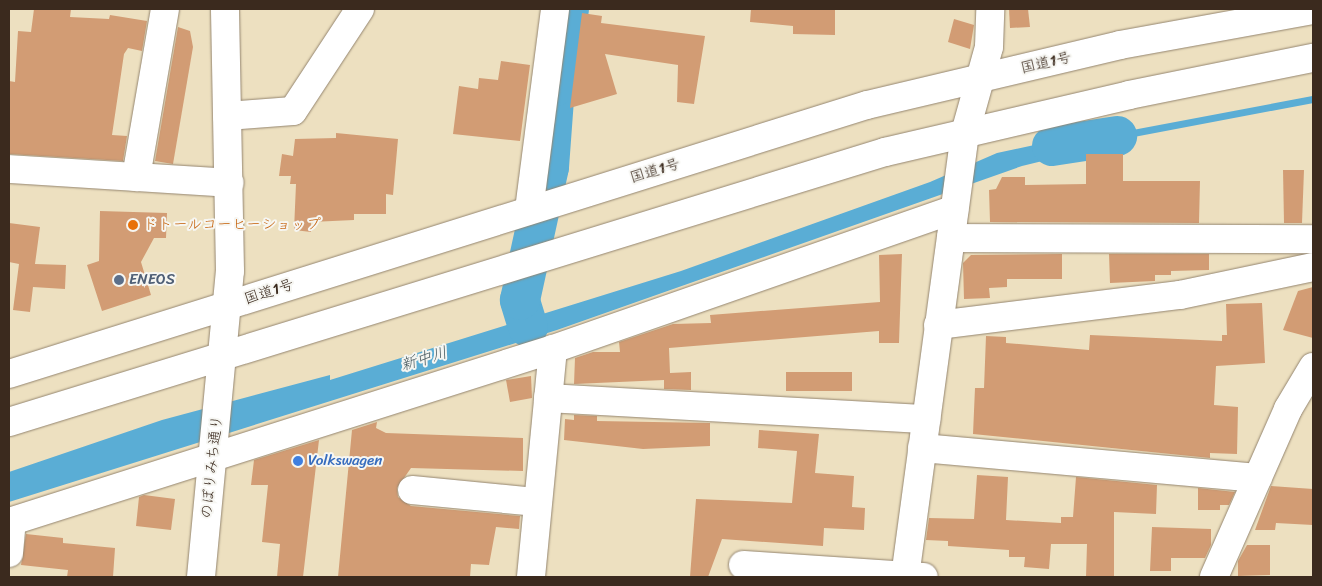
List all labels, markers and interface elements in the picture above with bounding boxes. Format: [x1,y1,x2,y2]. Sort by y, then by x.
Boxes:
street label: 国道1号 [1019,48,1073,78]
street label: 国道1号 [628,155,682,187]
place label: ドトールコーヒーショップ [143,216,322,234]
marker: ドトールコーヒーショップ [127,219,139,231]
place label: ENEOS [129,271,175,289]
marker: ENEOS [113,274,125,286]
street label: 国道1号 [242,275,296,309]
water label: 新中川 [398,343,450,375]
street label: のぼりみち通り [198,414,226,520]
place label: Volkswagen [308,452,382,470]
marker: Volkswagen [292,455,304,467]

